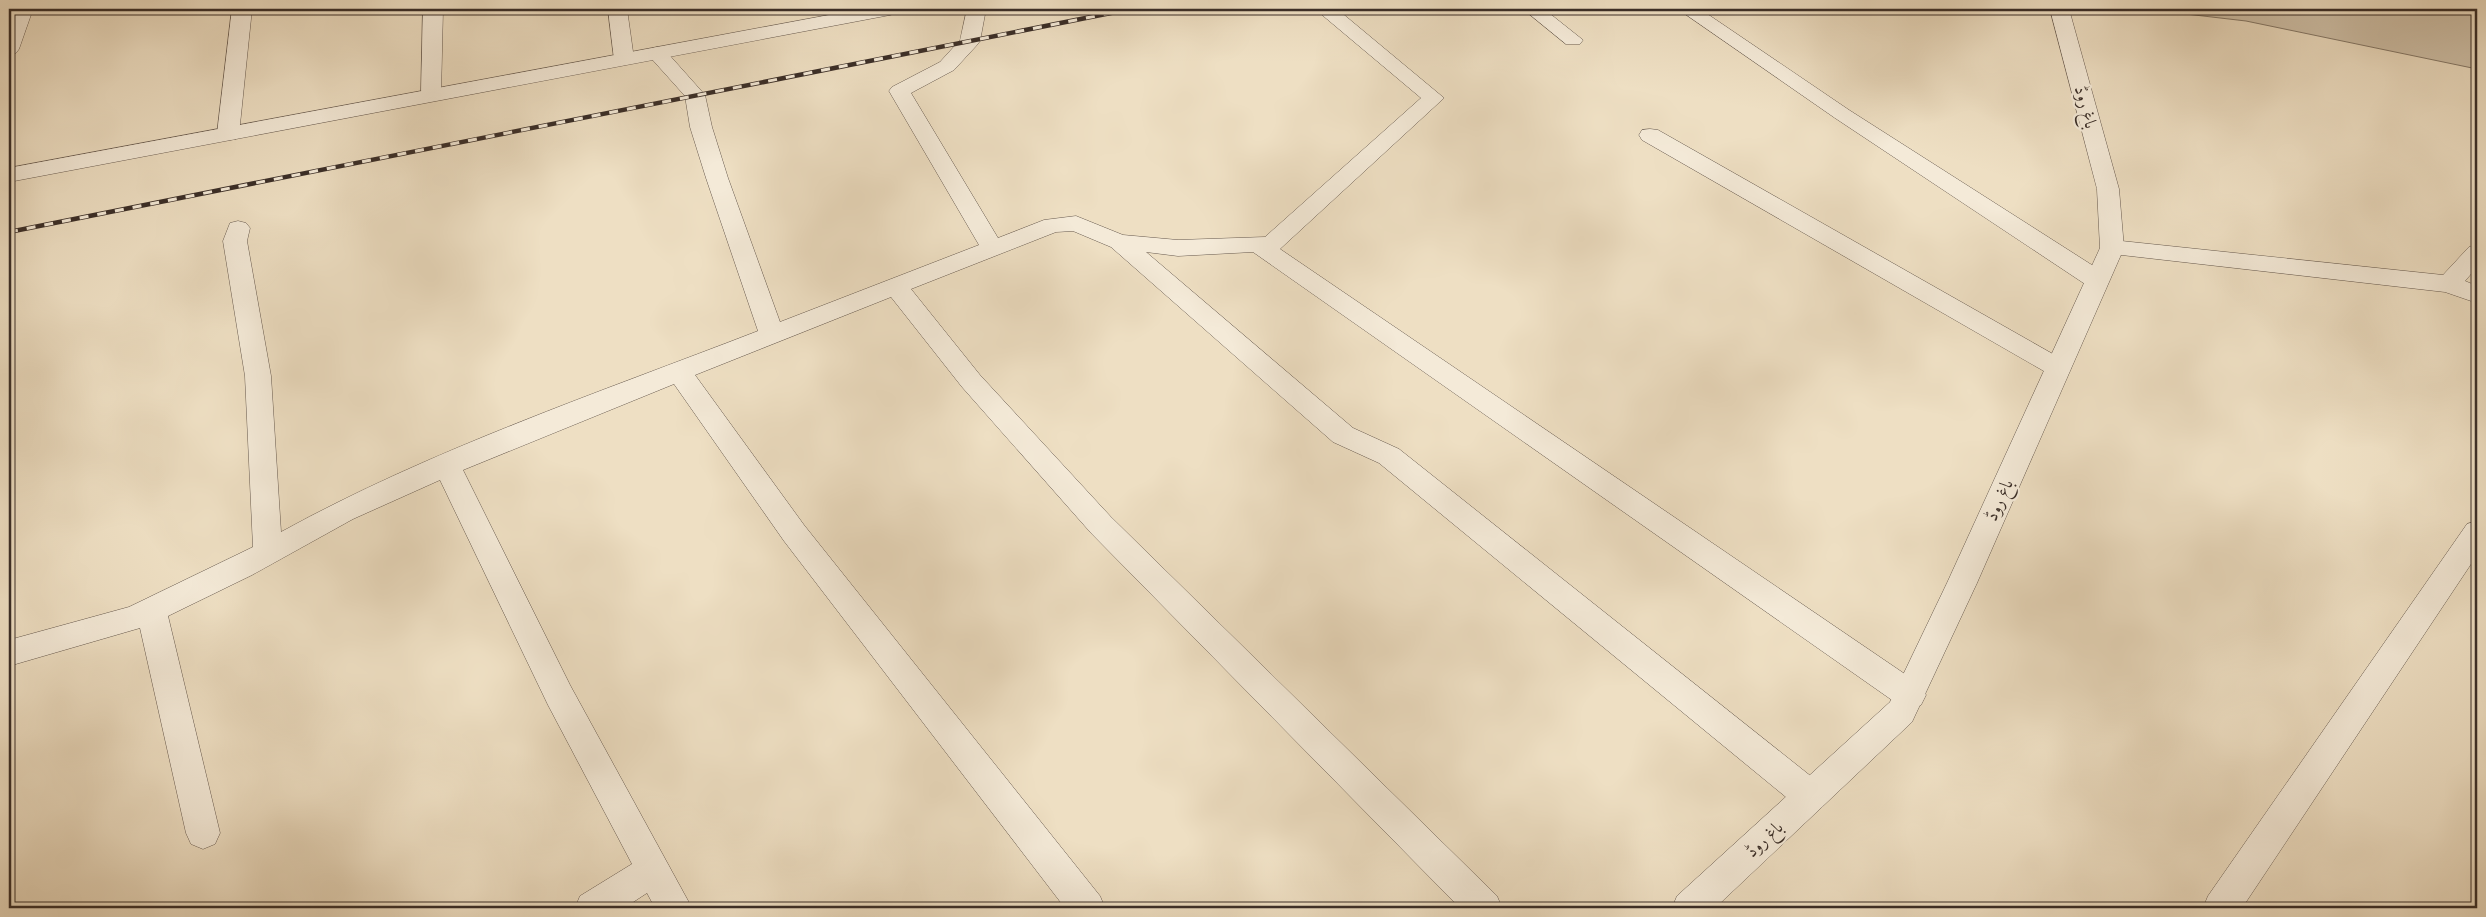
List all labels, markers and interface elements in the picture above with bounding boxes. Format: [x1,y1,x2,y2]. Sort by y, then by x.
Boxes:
street label: باغ روڈ [2066,83,2102,132]
street label: باغ روڈ [1980,476,2022,526]
street label: باغ روڈ [1741,816,1790,865]

